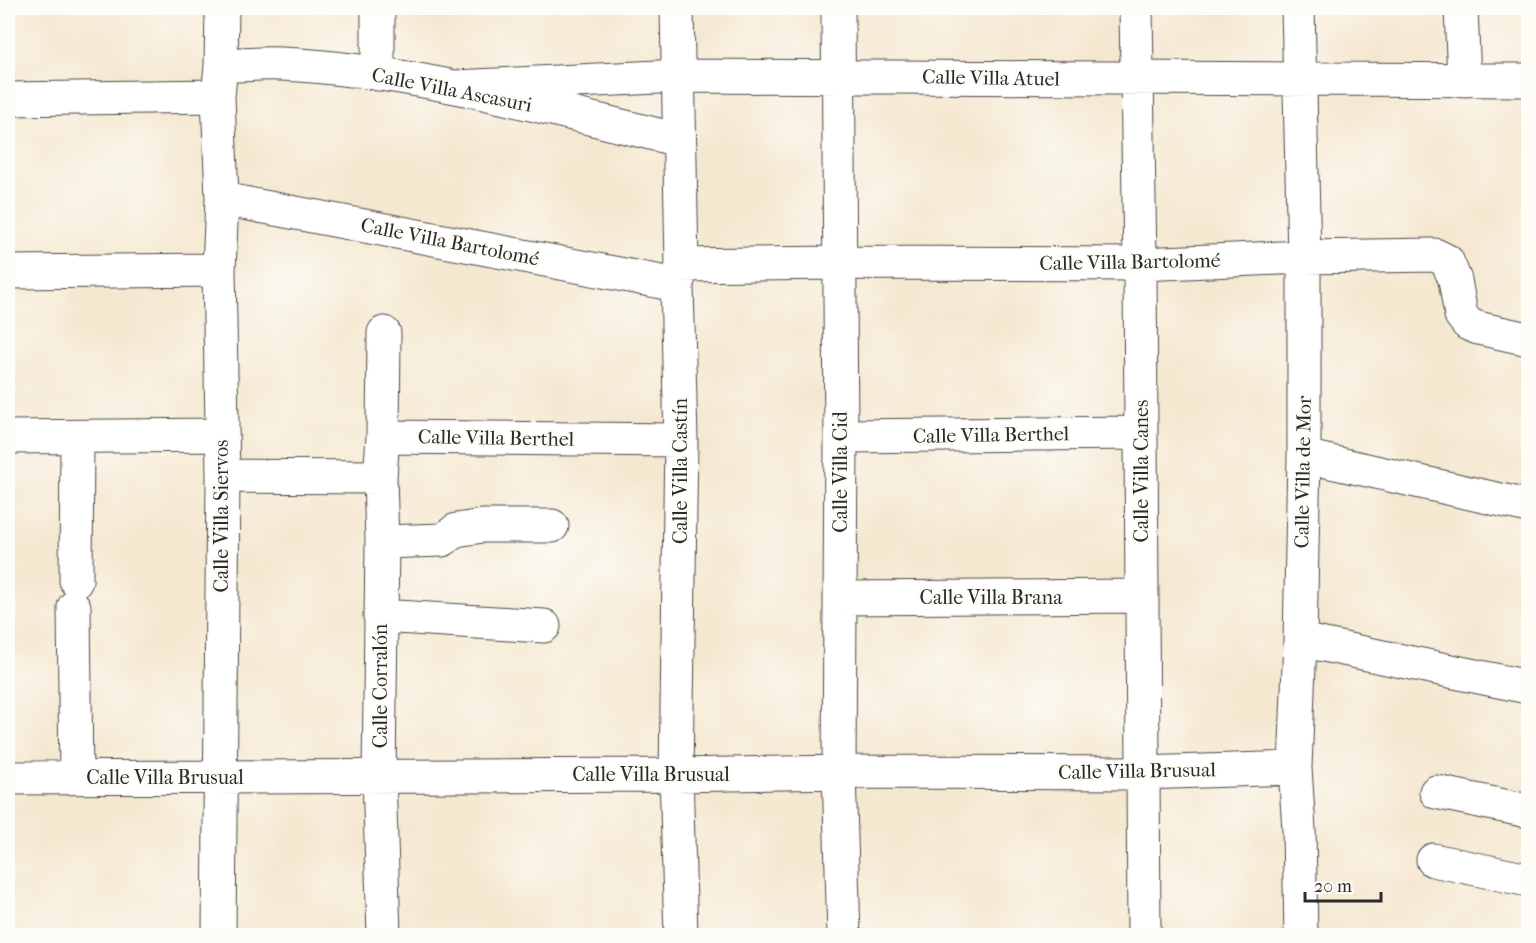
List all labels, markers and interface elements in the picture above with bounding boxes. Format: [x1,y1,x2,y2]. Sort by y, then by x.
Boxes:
street label: Calle Villa Ascasuri [370,63,534,117]
street label: Calle Villa Atuel [922,65,1061,91]
street label: Calle Villa Bartolomé [359,213,541,271]
street label: Calle Villa Bartolomé [1039,249,1221,275]
street label: Calle Villa de Mor [1290,395,1316,549]
street label: Calle Villa Castín [669,398,692,544]
street label: Calle Villa Canes [1130,400,1153,542]
street label: Calle Villa Cid [829,410,852,533]
street label: Calle Villa Berthel [913,422,1070,448]
street label: Calle Villa Berthel [418,425,575,451]
street label: Calle Villa Siervos [210,440,233,592]
street label: Calle Villa Brana [920,586,1063,609]
street label: Calle Corralón [369,623,392,748]
street label: Calle Villa Brusual [1058,758,1216,784]
street label: Calle Villa Brusual [572,763,730,786]
street label: Calle Villa Brusual [86,766,244,789]
scale bar [1305,865,1382,903]
text: 20 m [1314,876,1352,897]

